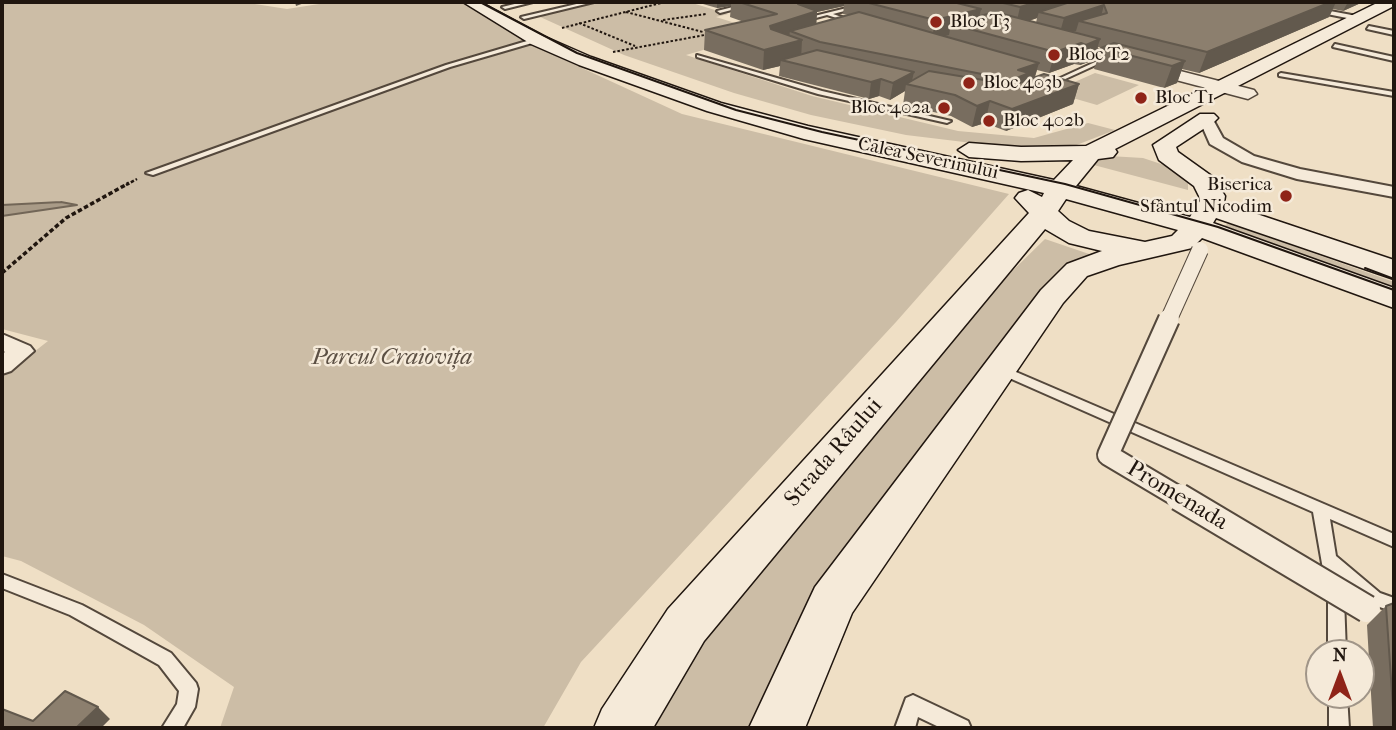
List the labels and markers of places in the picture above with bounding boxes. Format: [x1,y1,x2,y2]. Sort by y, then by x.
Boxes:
place label: Bloc T3 [950,11,1010,33]
marker: Bloc T3 [928,14,944,30]
place label: Bloc T2 [1068,44,1130,66]
marker: Bloc T2 [1046,47,1062,63]
place label: Bloc 403b [983,72,1062,94]
marker: Bloc 403b [961,75,977,91]
place label: Bloc T1 [1155,87,1214,109]
marker: Bloc T1 [1133,90,1149,106]
place label: Bloc 402a [850,97,930,119]
marker: Bloc 402a [936,100,952,116]
place label: Bloc 402b [1003,110,1084,132]
marker: Bloc 402b [981,113,997,129]
place label: Biserica Sfântul Nicodim [1140,174,1272,218]
marker: Biserica Sfântul Nicodim [1278,188,1294,204]

